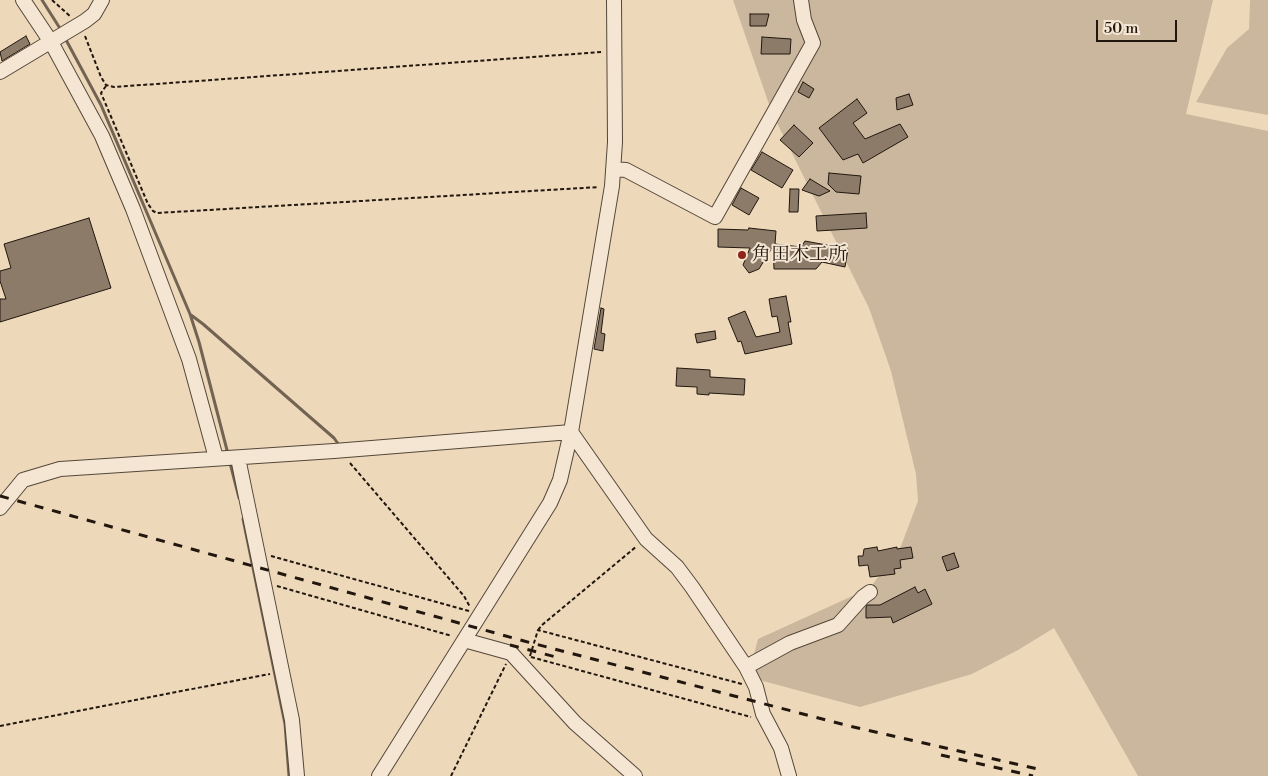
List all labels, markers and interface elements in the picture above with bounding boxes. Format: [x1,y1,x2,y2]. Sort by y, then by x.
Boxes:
scale bar [1098,10,1179,42]
text: 50 m [1104,19,1138,38]
place label: 角田木工所 [752,244,847,266]
marker: 角田木工所 [736,249,748,261]

